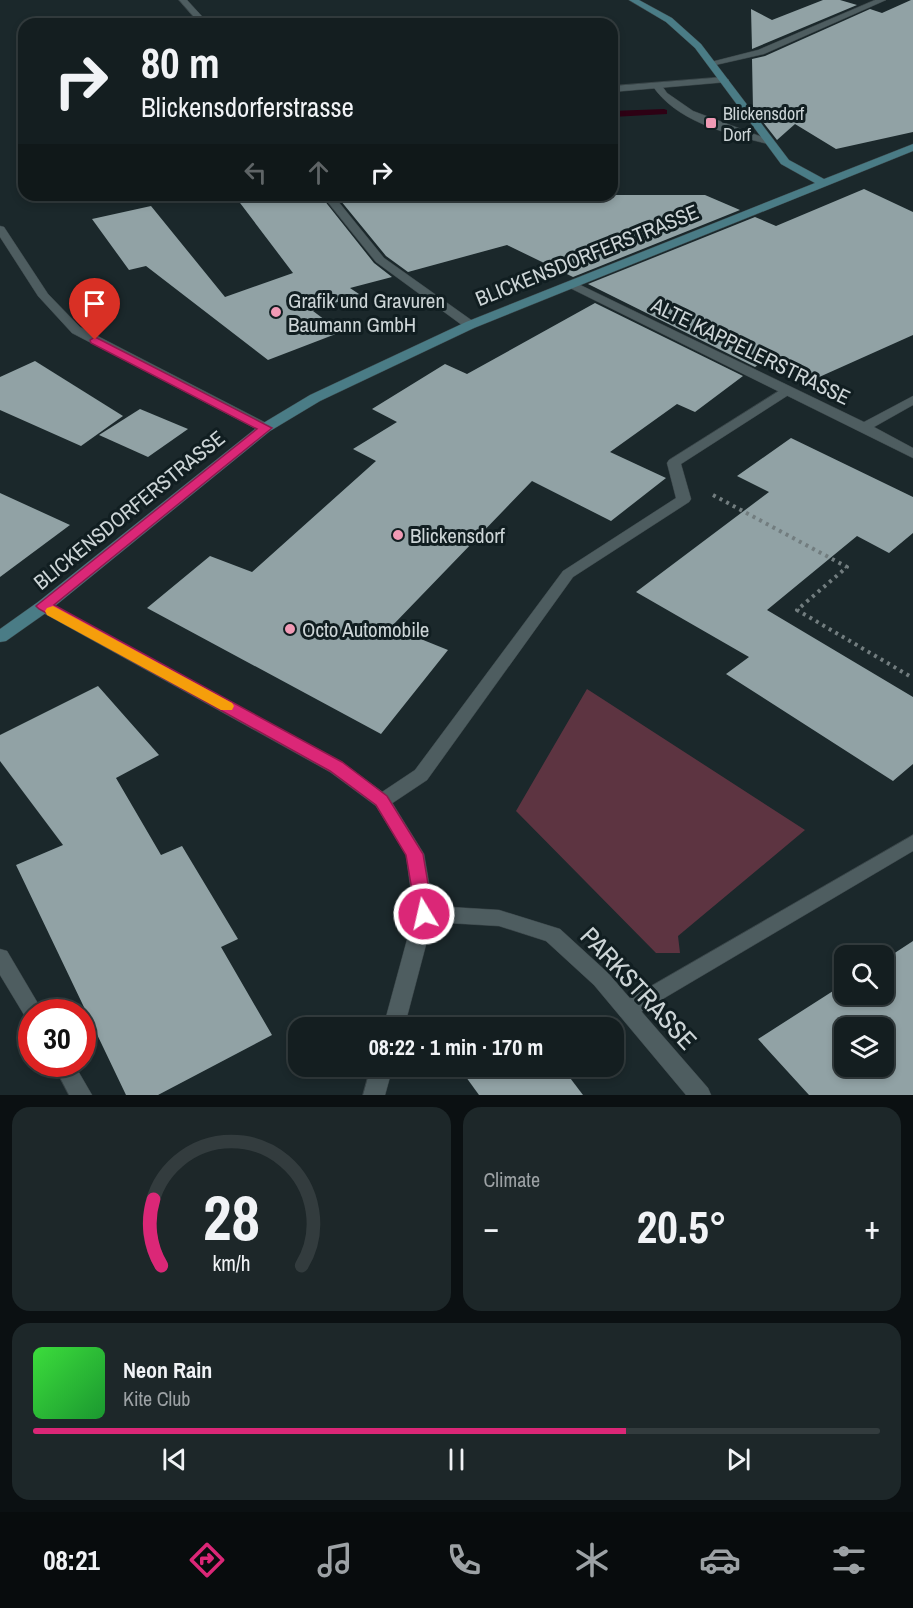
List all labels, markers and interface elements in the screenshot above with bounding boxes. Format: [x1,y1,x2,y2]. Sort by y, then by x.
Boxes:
text: 80 m [141,35,220,91]
icon: right [42,42,120,120]
text: Blickensdorferstrasse [141,89,354,125]
place label: Blickensdorf Dorf [723,101,805,147]
marker: Blickensdorf Dorf [704,116,718,130]
icon: left [239,156,272,189]
icon: ahead [302,156,335,189]
icon: right [365,156,398,189]
street label: BLICKENSDORFERSTRASSE [471,197,703,313]
pin [69,278,120,340]
place label: Grafik und Gravuren Baumann GmbH [288,286,445,339]
icon: arrive [78,287,111,320]
street label: ALTE KAPPELERSTRASSE [646,290,855,412]
marker: Grafik und Gravuren Baumann GmbH [269,305,283,319]
street label: BLICKENSDORFERSTRASSE [27,424,231,596]
place label: Blickensdorf [410,521,505,550]
marker: Blickensdorf [391,528,405,542]
place label: Octo Automobile [302,615,429,644]
marker: Octo Automobile [283,622,297,636]
position arrow [392,882,456,946]
street label: PARKSTRASSE [573,919,705,1057]
map controls [834,945,894,1077]
button: search [834,945,894,1005]
speed limit sign: 30 [18,999,96,1077]
button: layers [834,1017,894,1077]
text: 08:22 · 1 min · 170 m [369,1032,543,1062]
text: Climate [484,1166,540,1193]
text: 28 [203,1175,260,1259]
text: 20.5° [637,1196,727,1257]
text: − [484,1205,499,1249]
text: + [864,1205,880,1249]
text: km/h [212,1249,250,1278]
text: Neon Rain [123,1355,212,1385]
text: Kite Club [123,1385,190,1412]
icon: previous [158,1443,191,1476]
icon: pause [440,1443,473,1476]
icon: next [722,1443,755,1476]
icon: directions [186,1539,228,1581]
icon: music [314,1539,356,1581]
icon: phone [443,1539,485,1581]
icon: climate [571,1539,613,1581]
icon: car [699,1539,741,1581]
icon: filters [828,1539,870,1581]
text: 08:21 [43,1542,100,1578]

